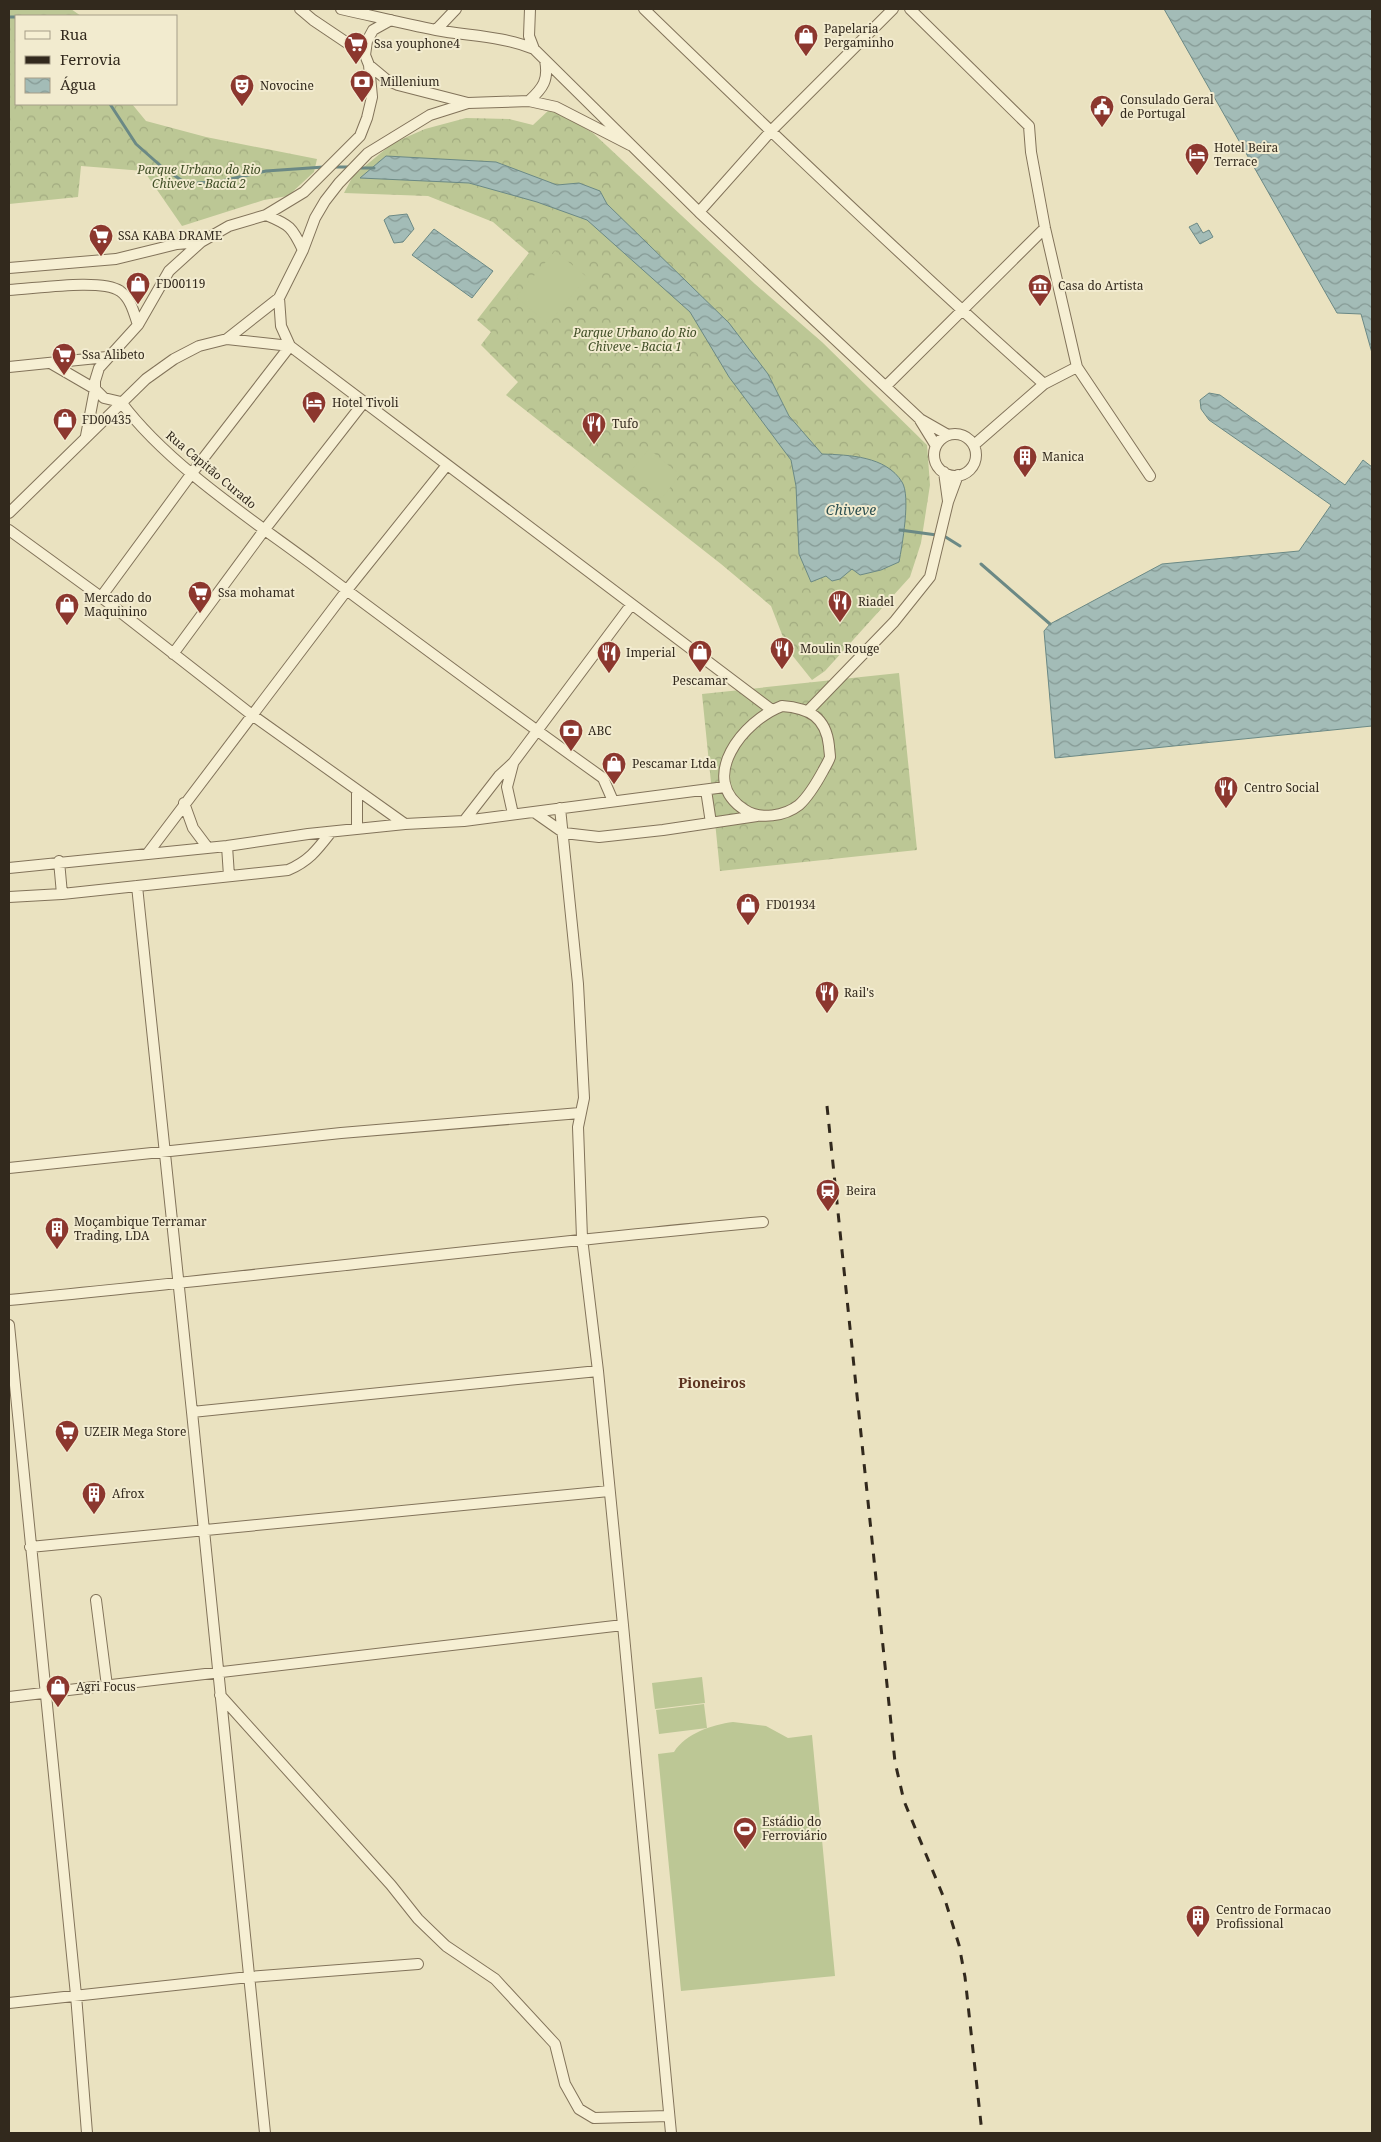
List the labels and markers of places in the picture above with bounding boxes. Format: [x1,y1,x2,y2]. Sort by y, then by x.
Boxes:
place label: Papelaria Pergaminho [824,20,894,51]
shop icon: Papelaria Pergaminho [793,23,819,57]
supermarket icon: Ssa youphone4 [343,31,369,65]
place label: Ssa youphone4 [374,35,460,52]
bank icon: Millenium [349,69,375,103]
theatre icon: Novocine [229,73,255,107]
place label: Millenium [380,73,440,90]
place label: Novocine [260,77,314,94]
place label: Consulado Geral de Portugal [1120,91,1214,122]
public building icon: Consulado Geral de Portugal [1089,94,1115,128]
place label: Hotel Beira Terrace [1214,139,1278,170]
hotel icon: Hotel Beira Terrace [1184,142,1210,176]
supermarket icon: SSA KABA DRAME [88,223,114,257]
place label: SSA KABA DRAME [118,227,222,244]
shop icon: FD00119 [125,271,151,305]
museum icon: Casa do Artista [1027,273,1053,307]
place label: FD00119 [156,275,205,292]
place label: Casa do Artista [1058,277,1144,294]
supermarket icon: Ssa Alibeto [51,342,77,376]
place label: Ssa Alibeto [82,346,145,363]
hotel icon: Hotel Tivoli [301,390,327,424]
place label: Hotel Tivoli [332,394,399,411]
shop icon: FD00435 [52,407,78,441]
place label: FD00435 [82,411,131,428]
restaurant icon: Tufo [581,411,607,445]
place label: Tufo [612,415,638,432]
building icon: Manica [1012,444,1038,478]
place label: Manica [1042,448,1084,465]
supermarket icon: Ssa mohamat [187,580,213,614]
place label: Ssa mohamat [218,584,295,601]
place label: Mercado do Maquinino [84,589,152,620]
restaurant icon: Riadel [827,589,853,623]
shop icon: Mercado do Maquinino [54,592,80,626]
place label: Riadel [858,593,894,610]
restaurant icon: Moulin Rouge [769,636,795,670]
shop icon: Pescamar [687,639,713,673]
restaurant icon: Imperial [596,640,622,674]
place label: Moulin Rouge [800,640,880,657]
place label: Imperial [626,644,676,661]
place label: Pescamar [672,672,728,689]
bank icon: ABC [558,718,584,752]
place label: ABC [588,722,612,739]
shop icon: Pescamar Ltda [601,751,627,785]
place label: Pescamar Ltda [632,755,717,772]
restaurant icon: Centro Social [1213,775,1239,809]
place label: Centro Social [1244,779,1319,796]
shop icon: FD01934 [735,892,761,926]
place label: FD01934 [766,896,816,913]
restaurant icon: Rail's [814,980,840,1014]
place label: Rail's [844,984,874,1001]
station icon: Beira [815,1178,841,1212]
place label: Beira [846,1182,877,1199]
place label: Moçambique Terramar Trading, LDA [74,1213,207,1244]
building icon: Moçambique Terramar Trading, LDA [44,1216,70,1250]
supermarket icon: UZEIR Mega Store [54,1419,80,1453]
place label: UZEIR Mega Store [84,1423,186,1440]
building icon: Afrox [81,1481,107,1515]
place label: Afrox [112,1485,144,1502]
shop icon: Agri Focus [45,1674,71,1708]
place label: Agri Focus [76,1678,136,1695]
place label: Estádio do Ferroviário [762,1813,827,1844]
sports icon: Estádio do Ferroviário [732,1816,758,1850]
place label: Centro de Formacao Profissional [1216,1901,1331,1932]
building icon: Centro de Formacao Profissional [1185,1904,1211,1938]

